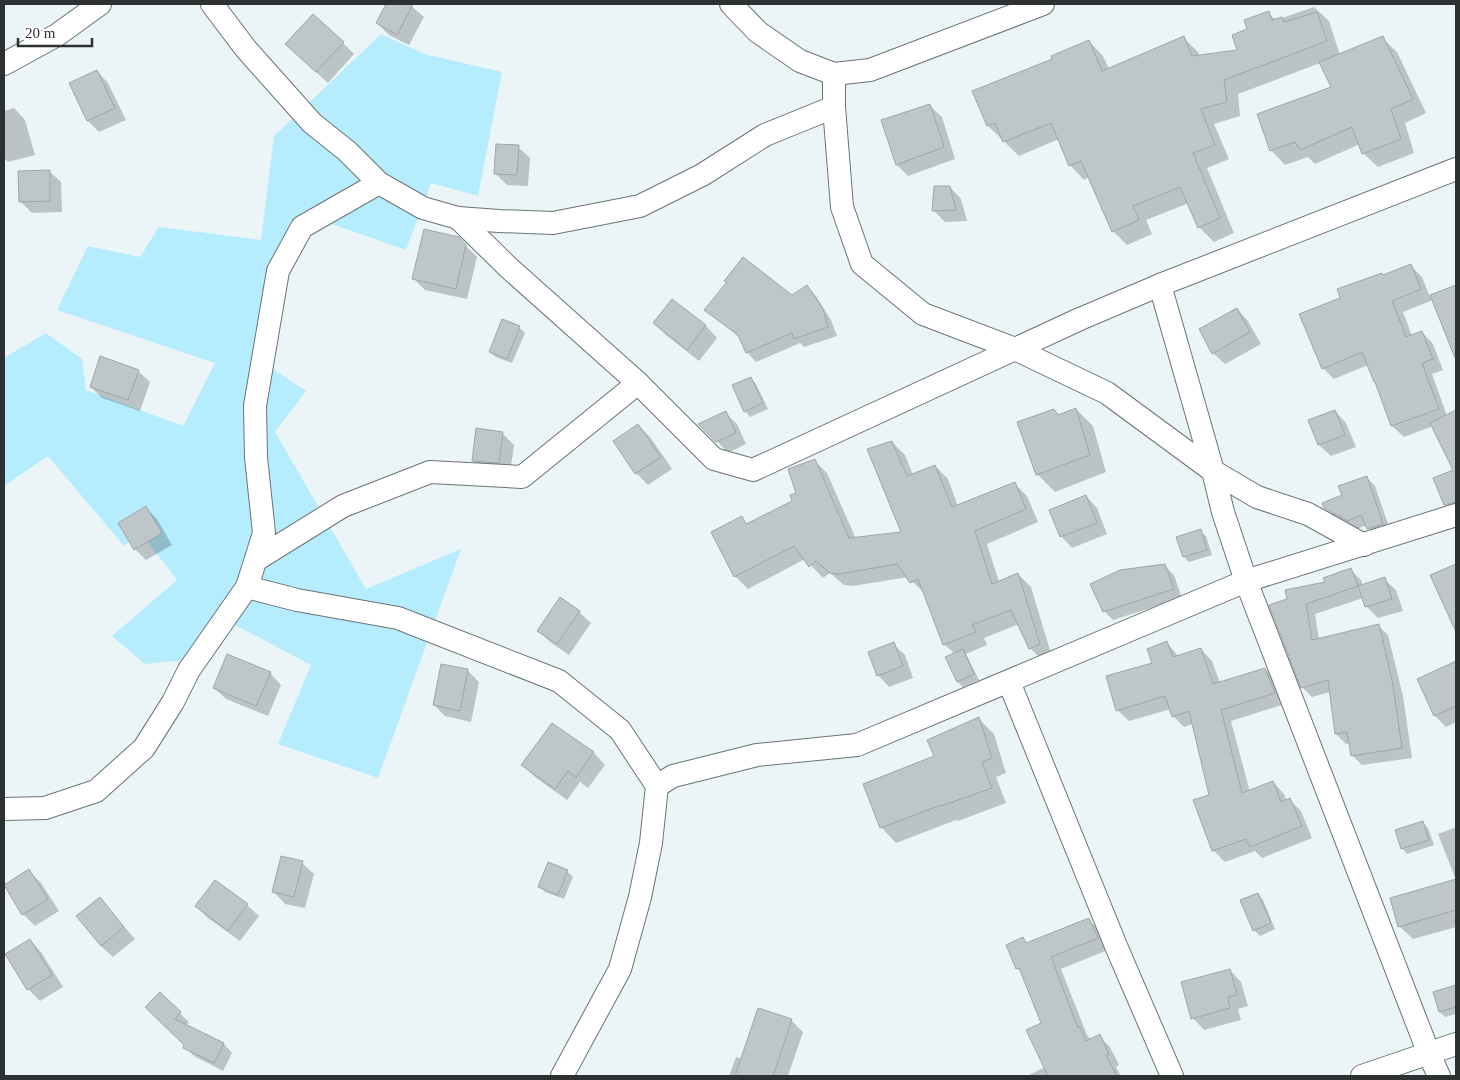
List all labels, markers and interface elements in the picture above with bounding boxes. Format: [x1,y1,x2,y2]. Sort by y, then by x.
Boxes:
scale bar [18,15,91,47]
text: 20 m [25,25,56,41]

